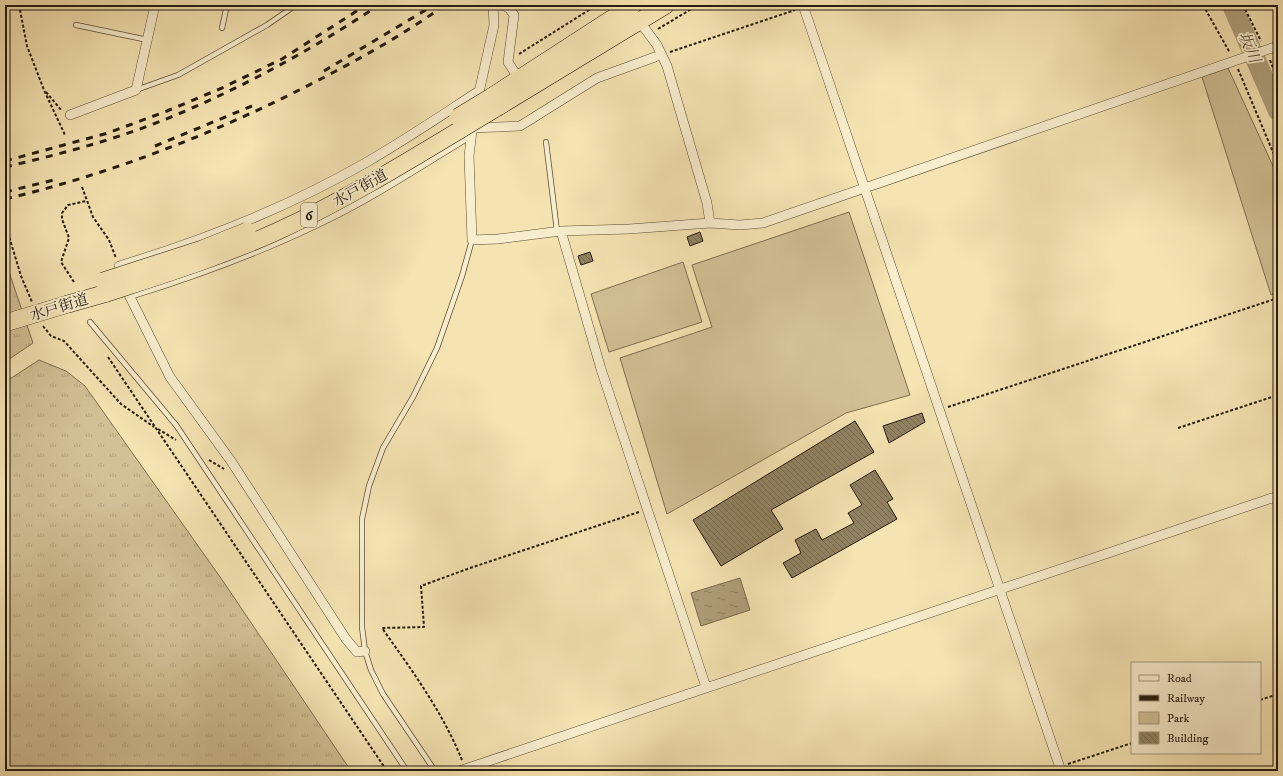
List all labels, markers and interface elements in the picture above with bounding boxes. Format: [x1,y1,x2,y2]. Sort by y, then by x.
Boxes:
water label: 坂川 [1234,29,1265,68]
street label: 水戸街道 [329,166,391,211]
road number: 6 [301,203,317,227]
street label: 水戸街道 [28,290,91,325]
legend [1131,662,1261,754]
text: Road [1167,671,1192,686]
text: Railway [1167,691,1205,706]
text: Park [1167,711,1189,726]
text: Building [1167,731,1208,746]

